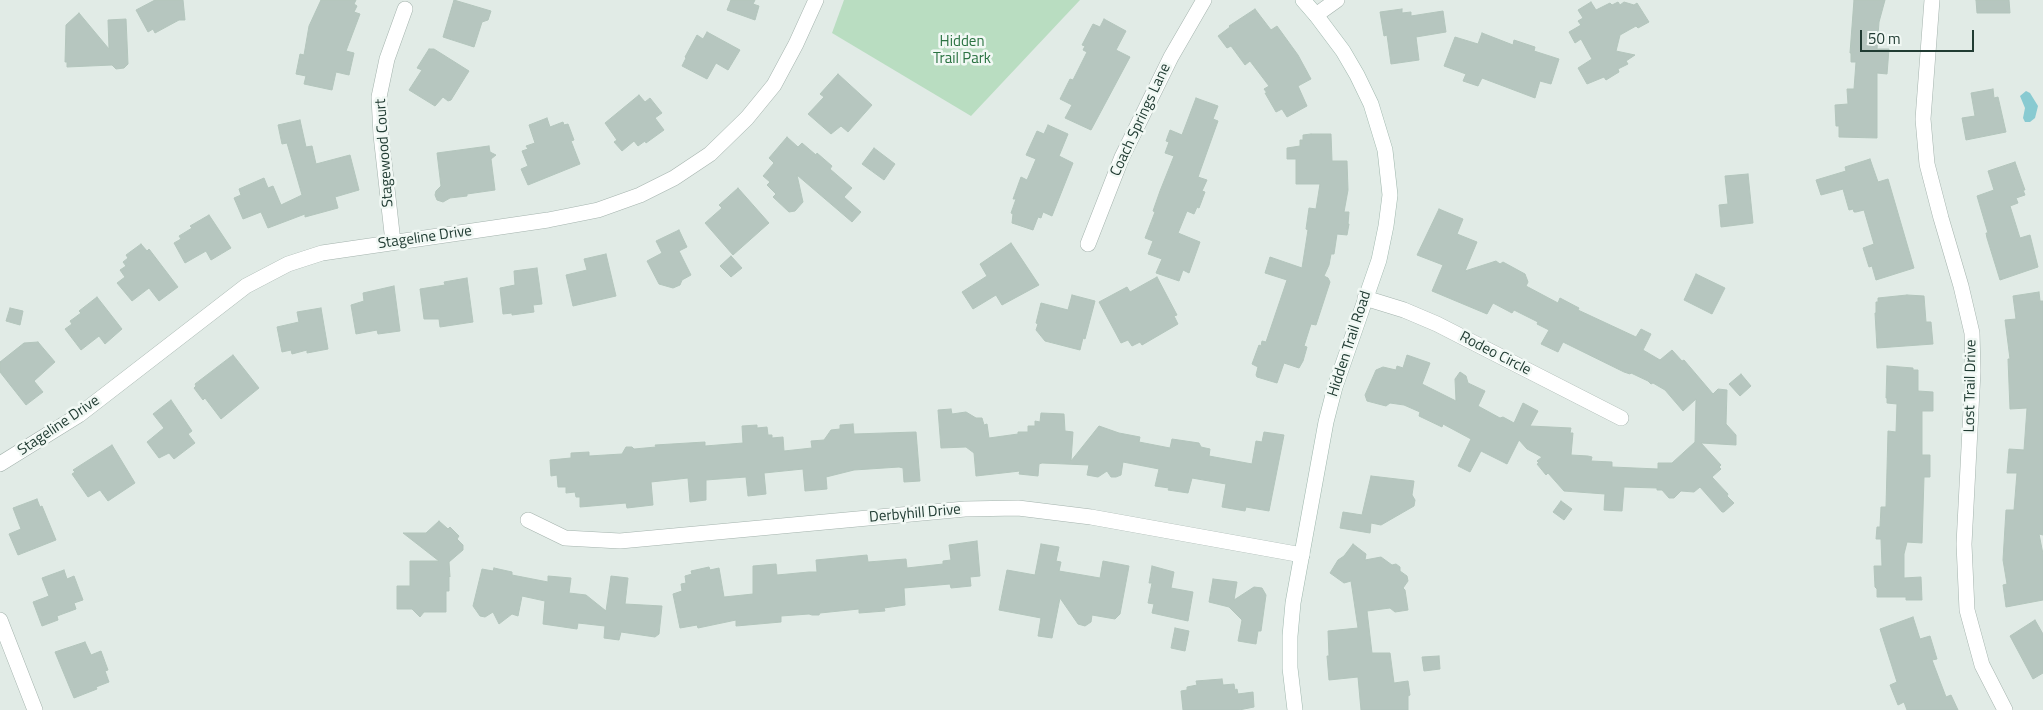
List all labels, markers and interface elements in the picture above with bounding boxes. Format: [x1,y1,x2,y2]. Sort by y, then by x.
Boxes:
scale bar [1863,20,1977,52]
text: 50 m [1868,27,1901,50]
park label: Hidden Trail Park [933,33,991,68]
street label: Coach Springs Lane [1107,61,1175,179]
street label: Stagewood Court [372,98,398,208]
street label: Stageline Drive [377,223,473,253]
street label: Hidden Trail Road [1324,289,1376,399]
street label: Rodeo Circle [1456,328,1534,380]
street label: Lost Trail Drive [1961,339,1981,433]
street label: Stageline Drive [15,392,103,460]
street label: Derbyhill Drive [868,501,962,527]

